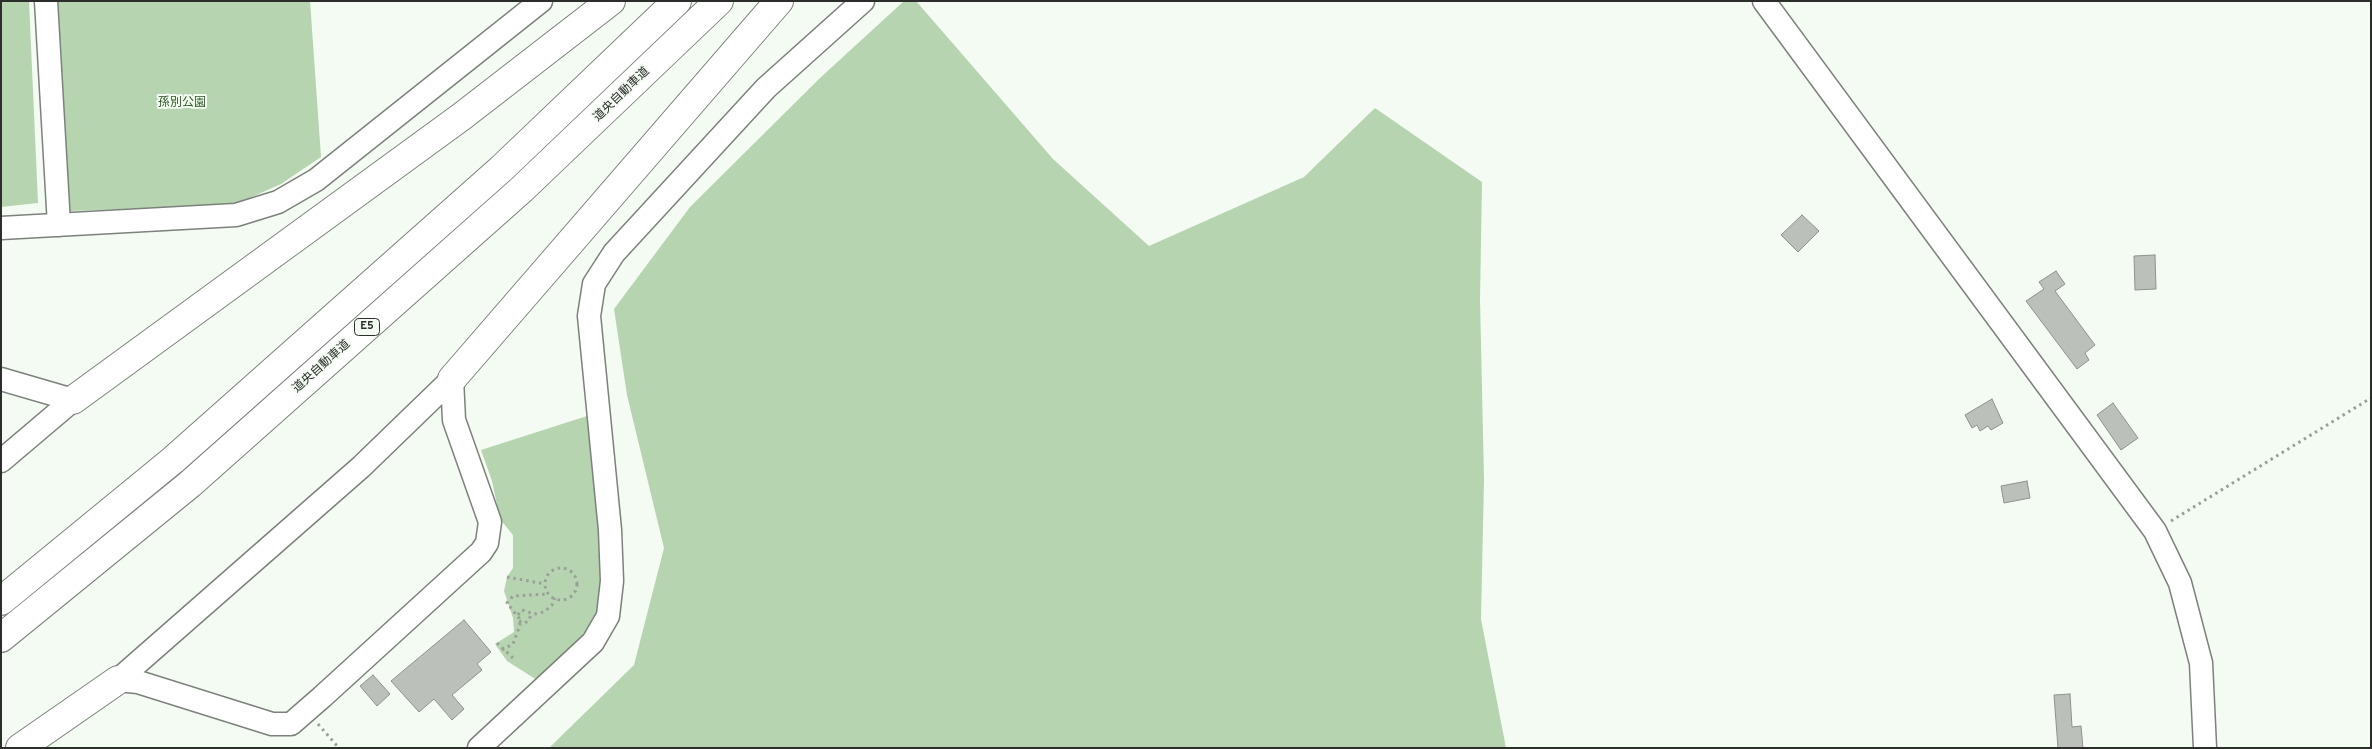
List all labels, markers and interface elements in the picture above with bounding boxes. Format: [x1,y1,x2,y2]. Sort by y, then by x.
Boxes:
street label: 道央自動車道 [591,65,653,125]
park label: 孫別公園 [158,97,206,111]
road number: E5 [354,318,380,336]
street label: 道央自動車道 [290,338,354,396]

